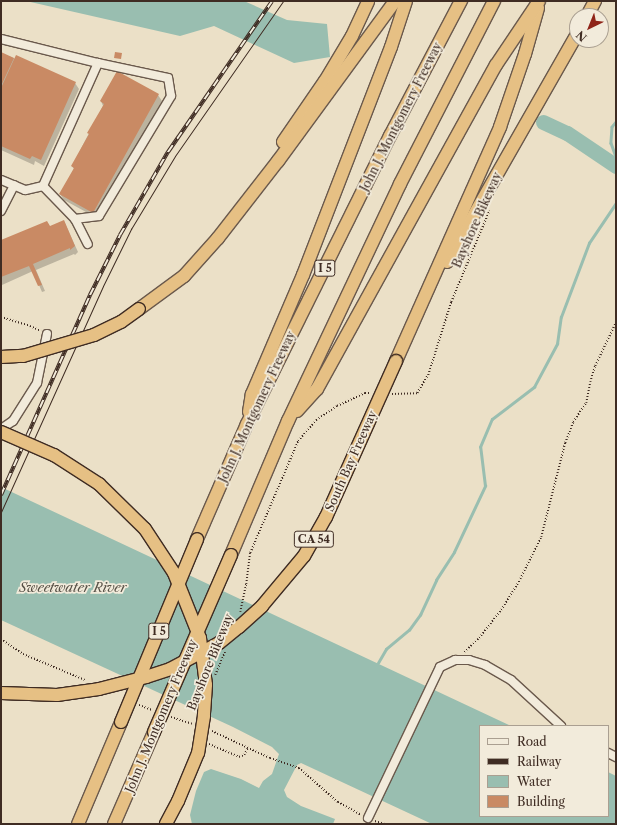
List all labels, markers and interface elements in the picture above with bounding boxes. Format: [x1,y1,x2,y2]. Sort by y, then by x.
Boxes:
north arrow [569,8,609,48]
text: N [573,28,590,44]
street label: John J. Montgomery Freeway [357,40,445,194]
street label: Bayshore Bikeway [449,170,505,270]
road number: I 5 [314,259,336,277]
street label: John J. Montgomery Freeway [215,329,299,485]
street label: South Bay Freeway [322,408,380,514]
road number: CA 54 [293,530,335,548]
water label: Sweetwater River [19,579,127,595]
street label: Bayshore Bikeway [184,612,236,712]
road number: I 5 [148,622,170,640]
street label: John J. Montgomery Freeway [122,637,200,795]
legend [479,725,609,817]
text: Road [517,734,547,749]
text: Railway [517,754,562,769]
text: Water [517,774,551,789]
text: Building [517,794,565,809]

